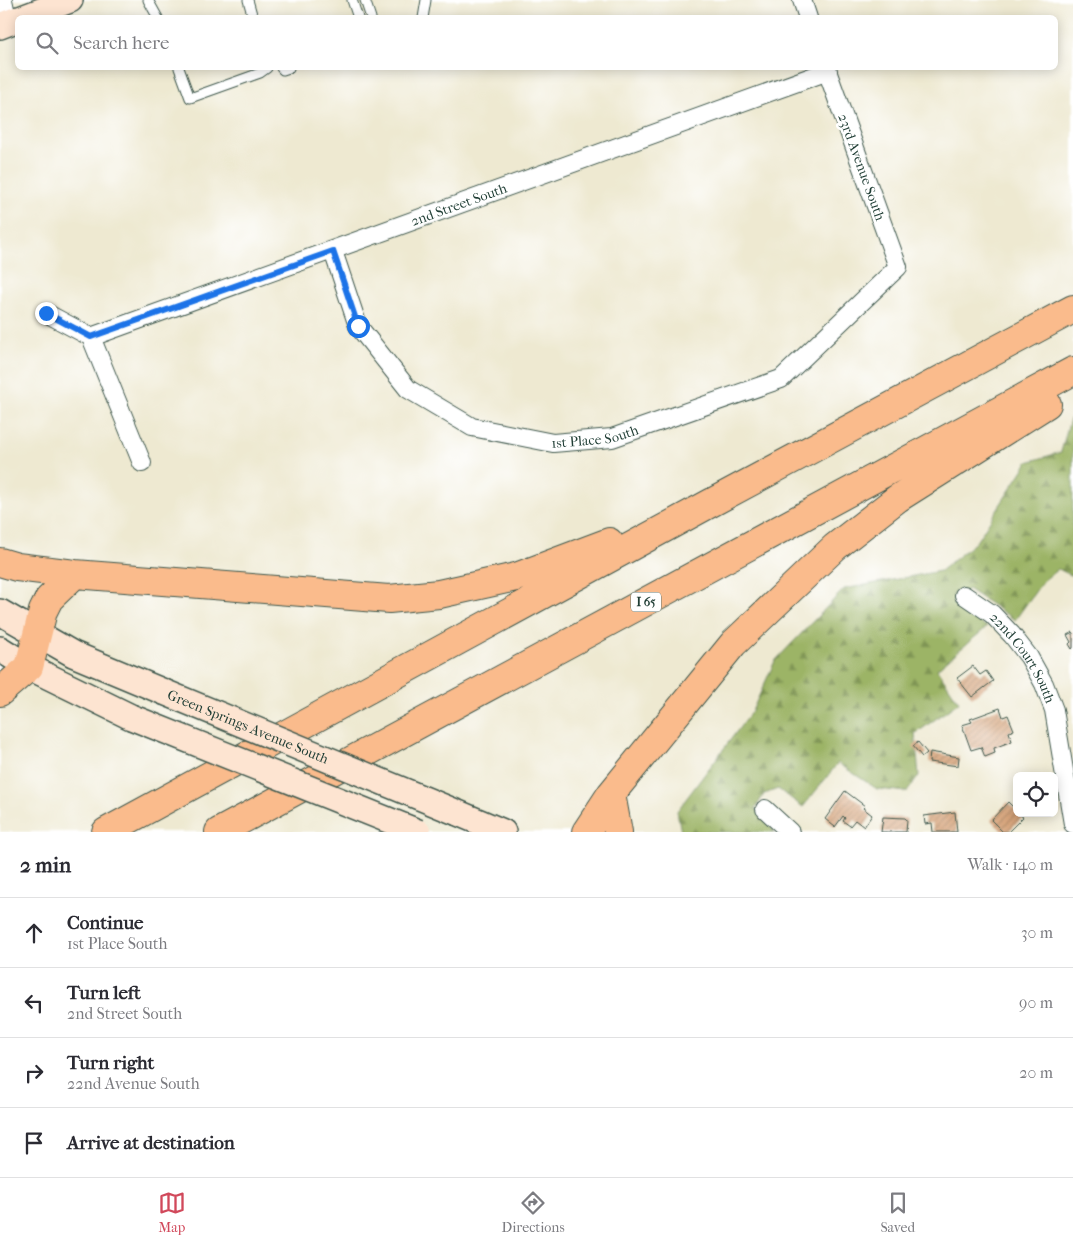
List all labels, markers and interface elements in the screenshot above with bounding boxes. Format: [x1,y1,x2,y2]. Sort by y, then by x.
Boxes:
search box [15,15,1058,70]
icon: search [33,29,61,57]
text: Search here [73,32,169,54]
street label: 23rd Avenue South [834,111,889,223]
street label: 2nd Street South [409,180,509,230]
route end [35,302,58,325]
route start [347,315,370,338]
street label: 1st Place South [551,421,641,452]
road number: I 65 [631,592,661,612]
street label: 22nd Court South [986,609,1059,706]
street label: Green Springs Avenue South [165,686,331,768]
map controls [1013,772,1058,817]
button: locate [1013,772,1058,817]
text: 2 min [20,853,71,877]
text: Walk · 140 m [968,855,1053,874]
text: Continue [67,912,143,934]
icon: ahead [20,919,48,947]
text: 30 m [1021,923,1053,942]
text: 1st Place South [67,934,168,953]
text: Turn left [67,982,141,1004]
icon: left [20,989,48,1017]
text: 90 m [1019,993,1053,1012]
text: 2nd Street South [67,1004,182,1023]
text: Turn right [67,1052,154,1074]
icon: right [20,1059,48,1087]
text: 20 m [1019,1063,1053,1082]
text: 22nd Avenue South [67,1074,200,1093]
icon: arrive [20,1129,48,1157]
text: Arrive at destination [67,1132,235,1154]
tab: Map [158,1189,186,1236]
tab: Directions [502,1189,565,1236]
tab: Saved [880,1189,915,1236]

